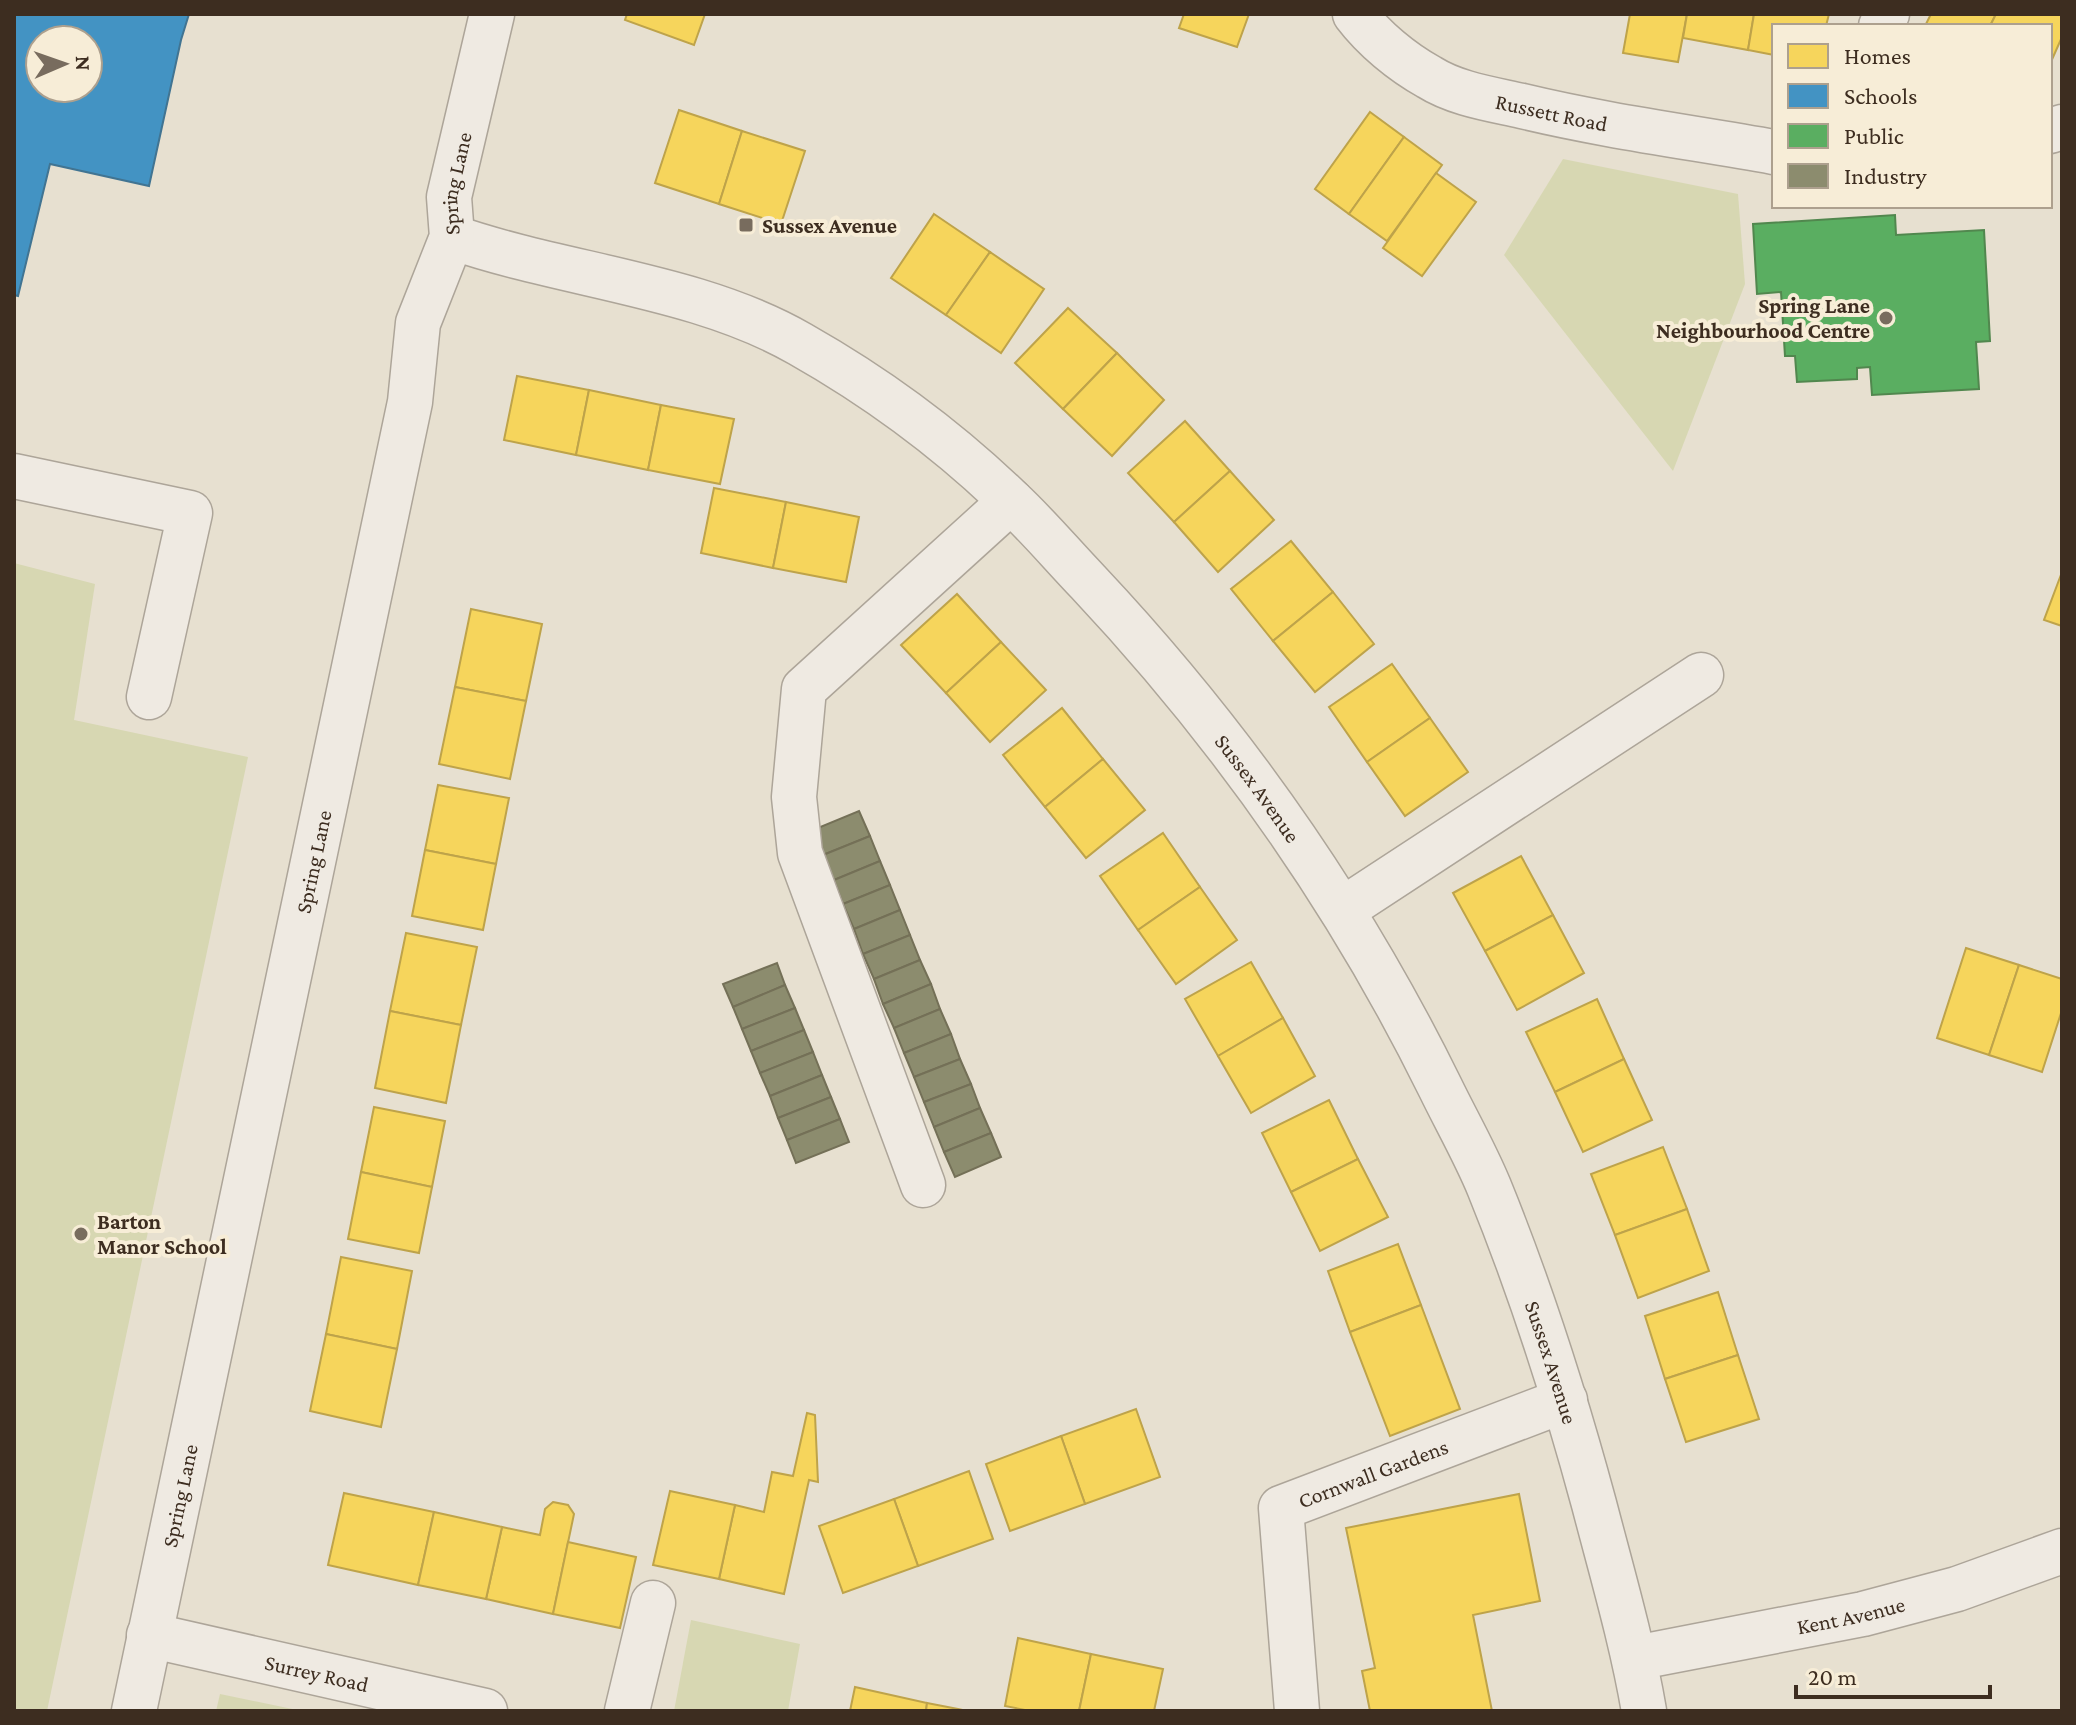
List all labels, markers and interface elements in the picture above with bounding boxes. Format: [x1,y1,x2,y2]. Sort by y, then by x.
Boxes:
north arrow [24,24,104,104]
legend [1772,24,2052,208]
text: Homes [1844,42,1911,69]
text: N [71,55,96,71]
text: Schools [1844,82,1918,109]
street label: Russett Road [1493,89,1610,137]
text: Public [1844,122,1904,149]
street label: Spring Lane [437,129,477,236]
text: Industry [1844,162,1927,189]
place label: Sussex Avenue [762,213,897,238]
marker: Sussex Avenue [737,216,755,234]
place label: Spring Lane Neighbourhood Centre [1656,293,1870,343]
marker: Spring Lane Neighbourhood Centre [1877,309,1895,327]
street label: Sussex Avenue [1210,729,1305,847]
street label: Spring Lane [291,808,337,916]
place label: Barton Manor School [97,1209,227,1259]
marker: Barton Manor School [72,1225,90,1243]
street label: Sussex Avenue [1520,1297,1583,1427]
street label: Cornwall Gardens [1295,1434,1452,1513]
street label: Spring Lane [157,1442,203,1550]
street label: Kent Avenue [1795,1591,1908,1640]
scale bar [1796,1649,1990,1699]
street label: Surrey Road [262,1650,371,1697]
text: 20 m [1808,1663,1857,1690]

